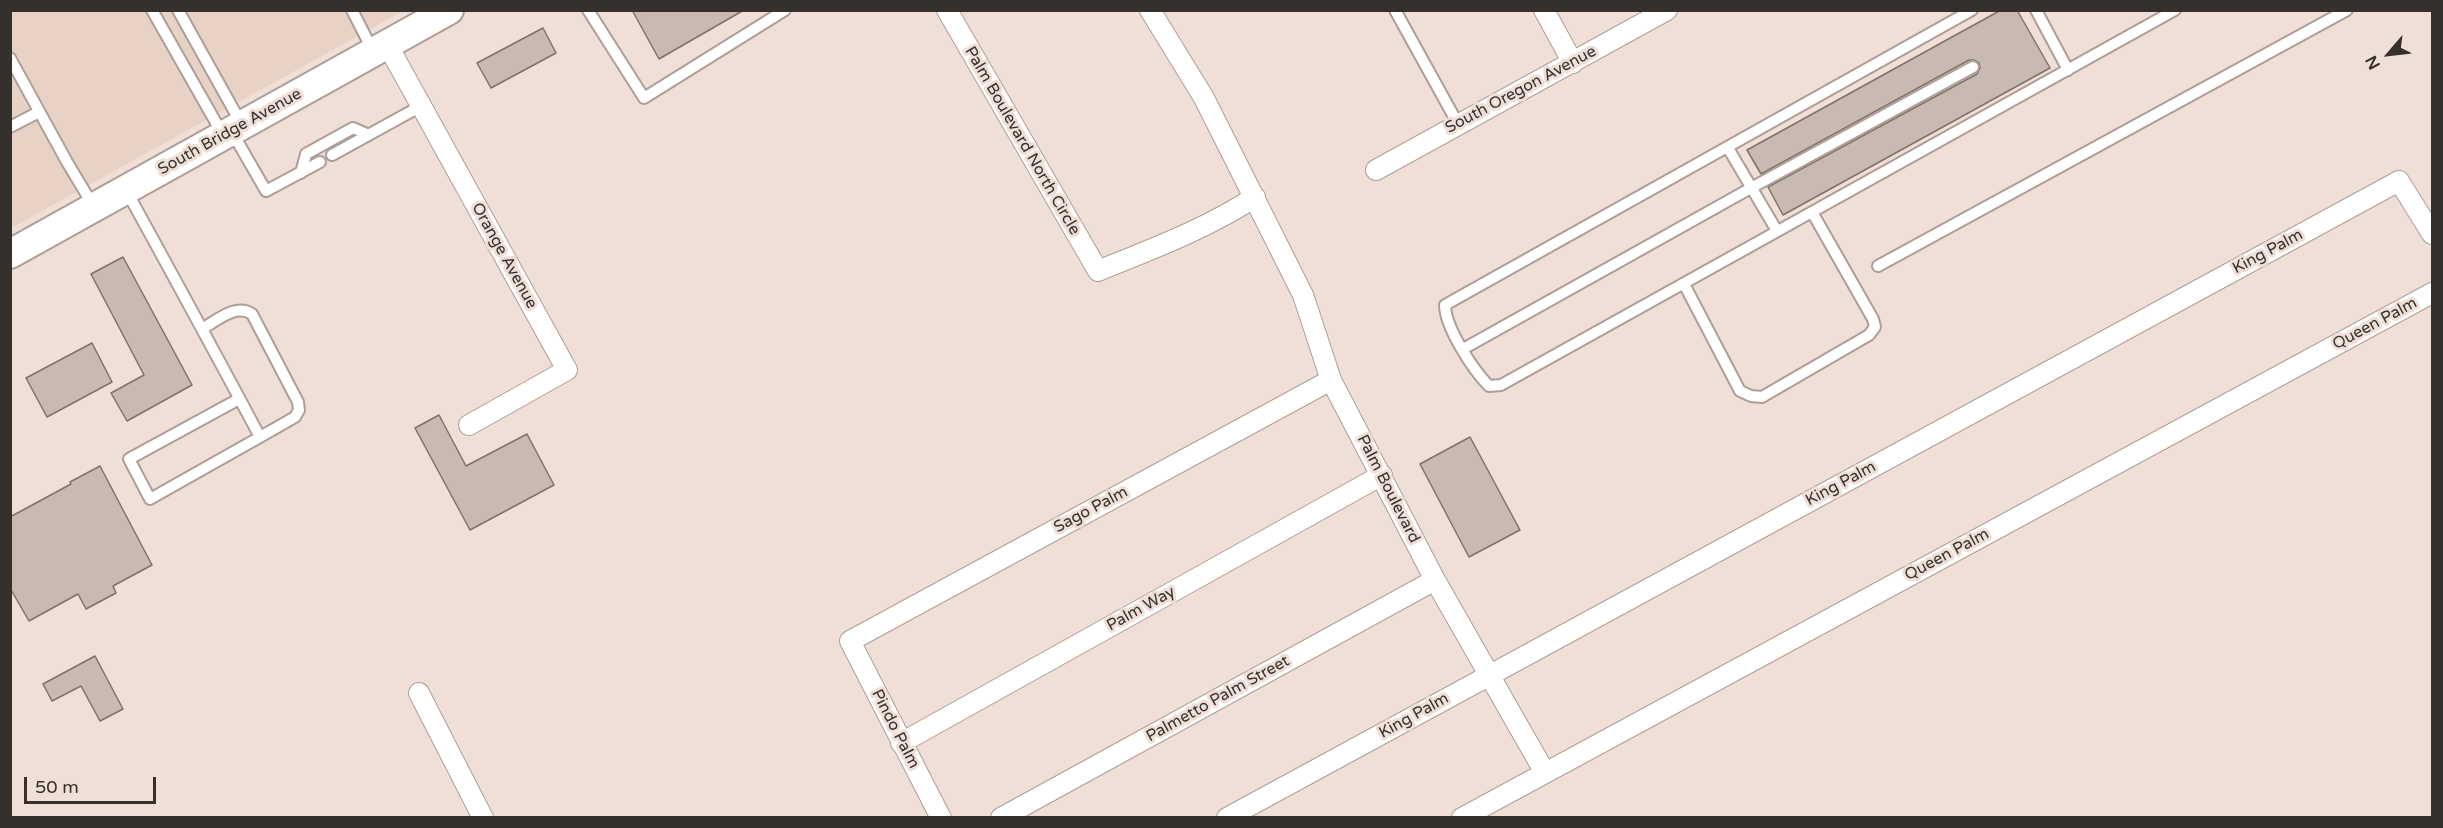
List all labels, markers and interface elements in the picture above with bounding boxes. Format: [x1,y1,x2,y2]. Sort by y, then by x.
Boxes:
north arrow [2359,24,2419,84]
street label: South Oregon Avenue [1442,42,1600,138]
street label: Palm Boulevard North Circle [960,43,1084,239]
text: N [2361,52,2385,73]
street label: South Bridge Avenue [155,85,305,179]
street label: Orange Avenue [467,200,541,312]
street label: King Palm [2230,226,2306,278]
street label: Queen Palm [2330,294,2420,354]
street label: Palm Boulevard [1352,432,1424,546]
street label: King Palm [1803,458,1879,510]
street label: Sago Palm [1051,483,1131,537]
street label: Queen Palm [1902,525,1992,585]
street label: Palm Way [1103,582,1179,636]
street label: Palmetto Palm Street [1143,652,1293,746]
street label: Pindo Palm [867,686,923,772]
street label: King Palm [1376,689,1452,743]
scale bar [27,765,159,803]
text: 50 m [35,776,79,798]

